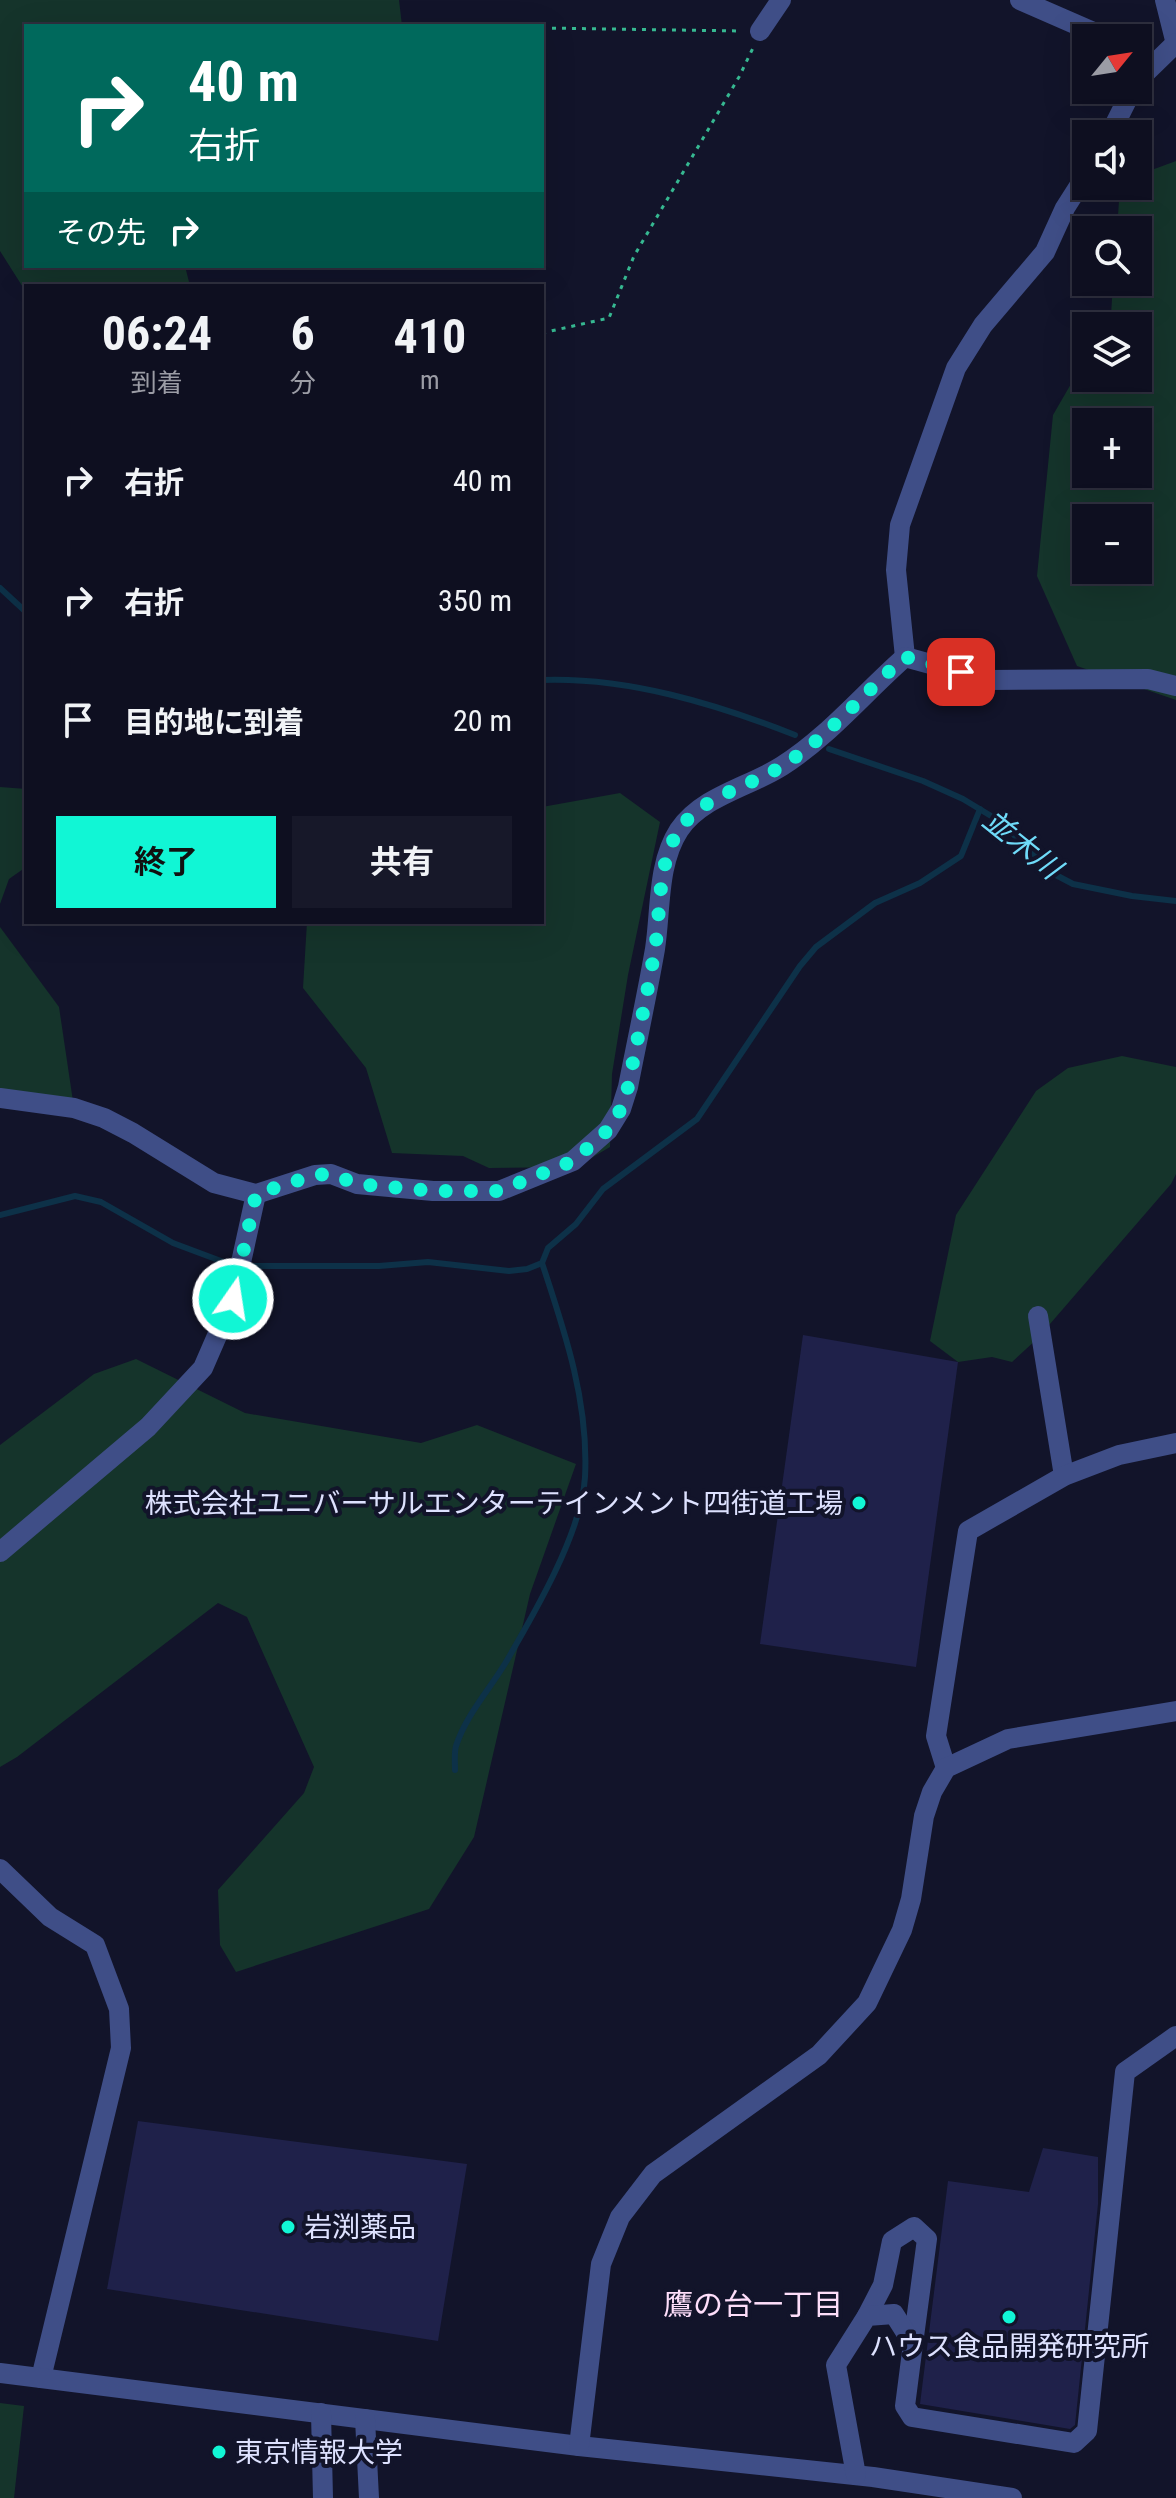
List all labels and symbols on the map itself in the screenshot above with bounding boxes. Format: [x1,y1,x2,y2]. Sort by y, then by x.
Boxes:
north arrow [1072,24,1152,104]
pin [927,638,995,706]
water label: 並木川 [976,802,1070,888]
position arrow [191,1257,275,1341]
place label: 株式会社ユニバーサルエンターテインメント四街道工場 [144,1487,843,1520]
marker: 株式会社ユニバーサルエンターテインメント四街道工場 [850,1494,868,1512]
place label: 岩渕薬品 [304,2211,416,2244]
marker: 岩渕薬品 [279,2218,297,2236]
district label: 鷹の台一丁目 [663,2287,843,2322]
marker: ハウス食品開発研究所 [1000,2308,1018,2326]
place label: ハウス食品開発研究所 [869,2330,1149,2363]
place label: 東京情報大学 [235,2436,403,2469]
marker: 東京情報大学 [210,2443,228,2461]

